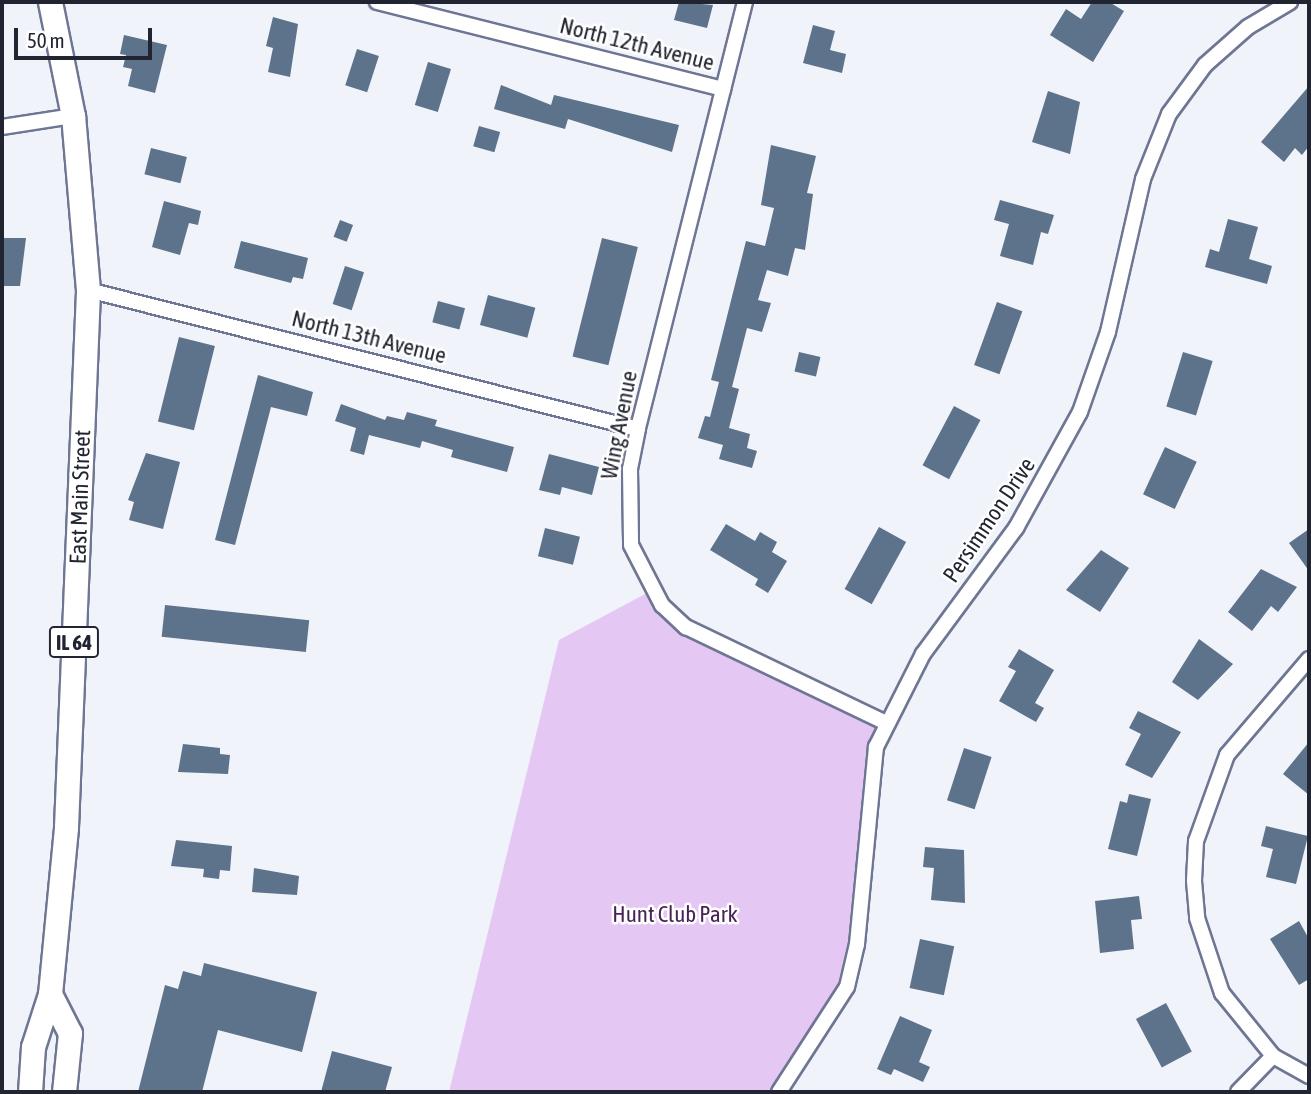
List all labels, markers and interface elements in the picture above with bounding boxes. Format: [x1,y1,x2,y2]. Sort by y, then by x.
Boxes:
street label: North 12th Avenue [557,11,717,77]
scale bar [18,14,156,58]
text: 50 m [27,28,65,52]
street label: North 13th Avenue [289,304,449,370]
street label: Wing Avenue [595,368,643,482]
street label: East Main Street [64,429,96,565]
street label: Persimmon Drive [937,452,1041,588]
road number: IL 64 [48,624,100,660]
park label: Hunt Club Park [612,900,738,928]

